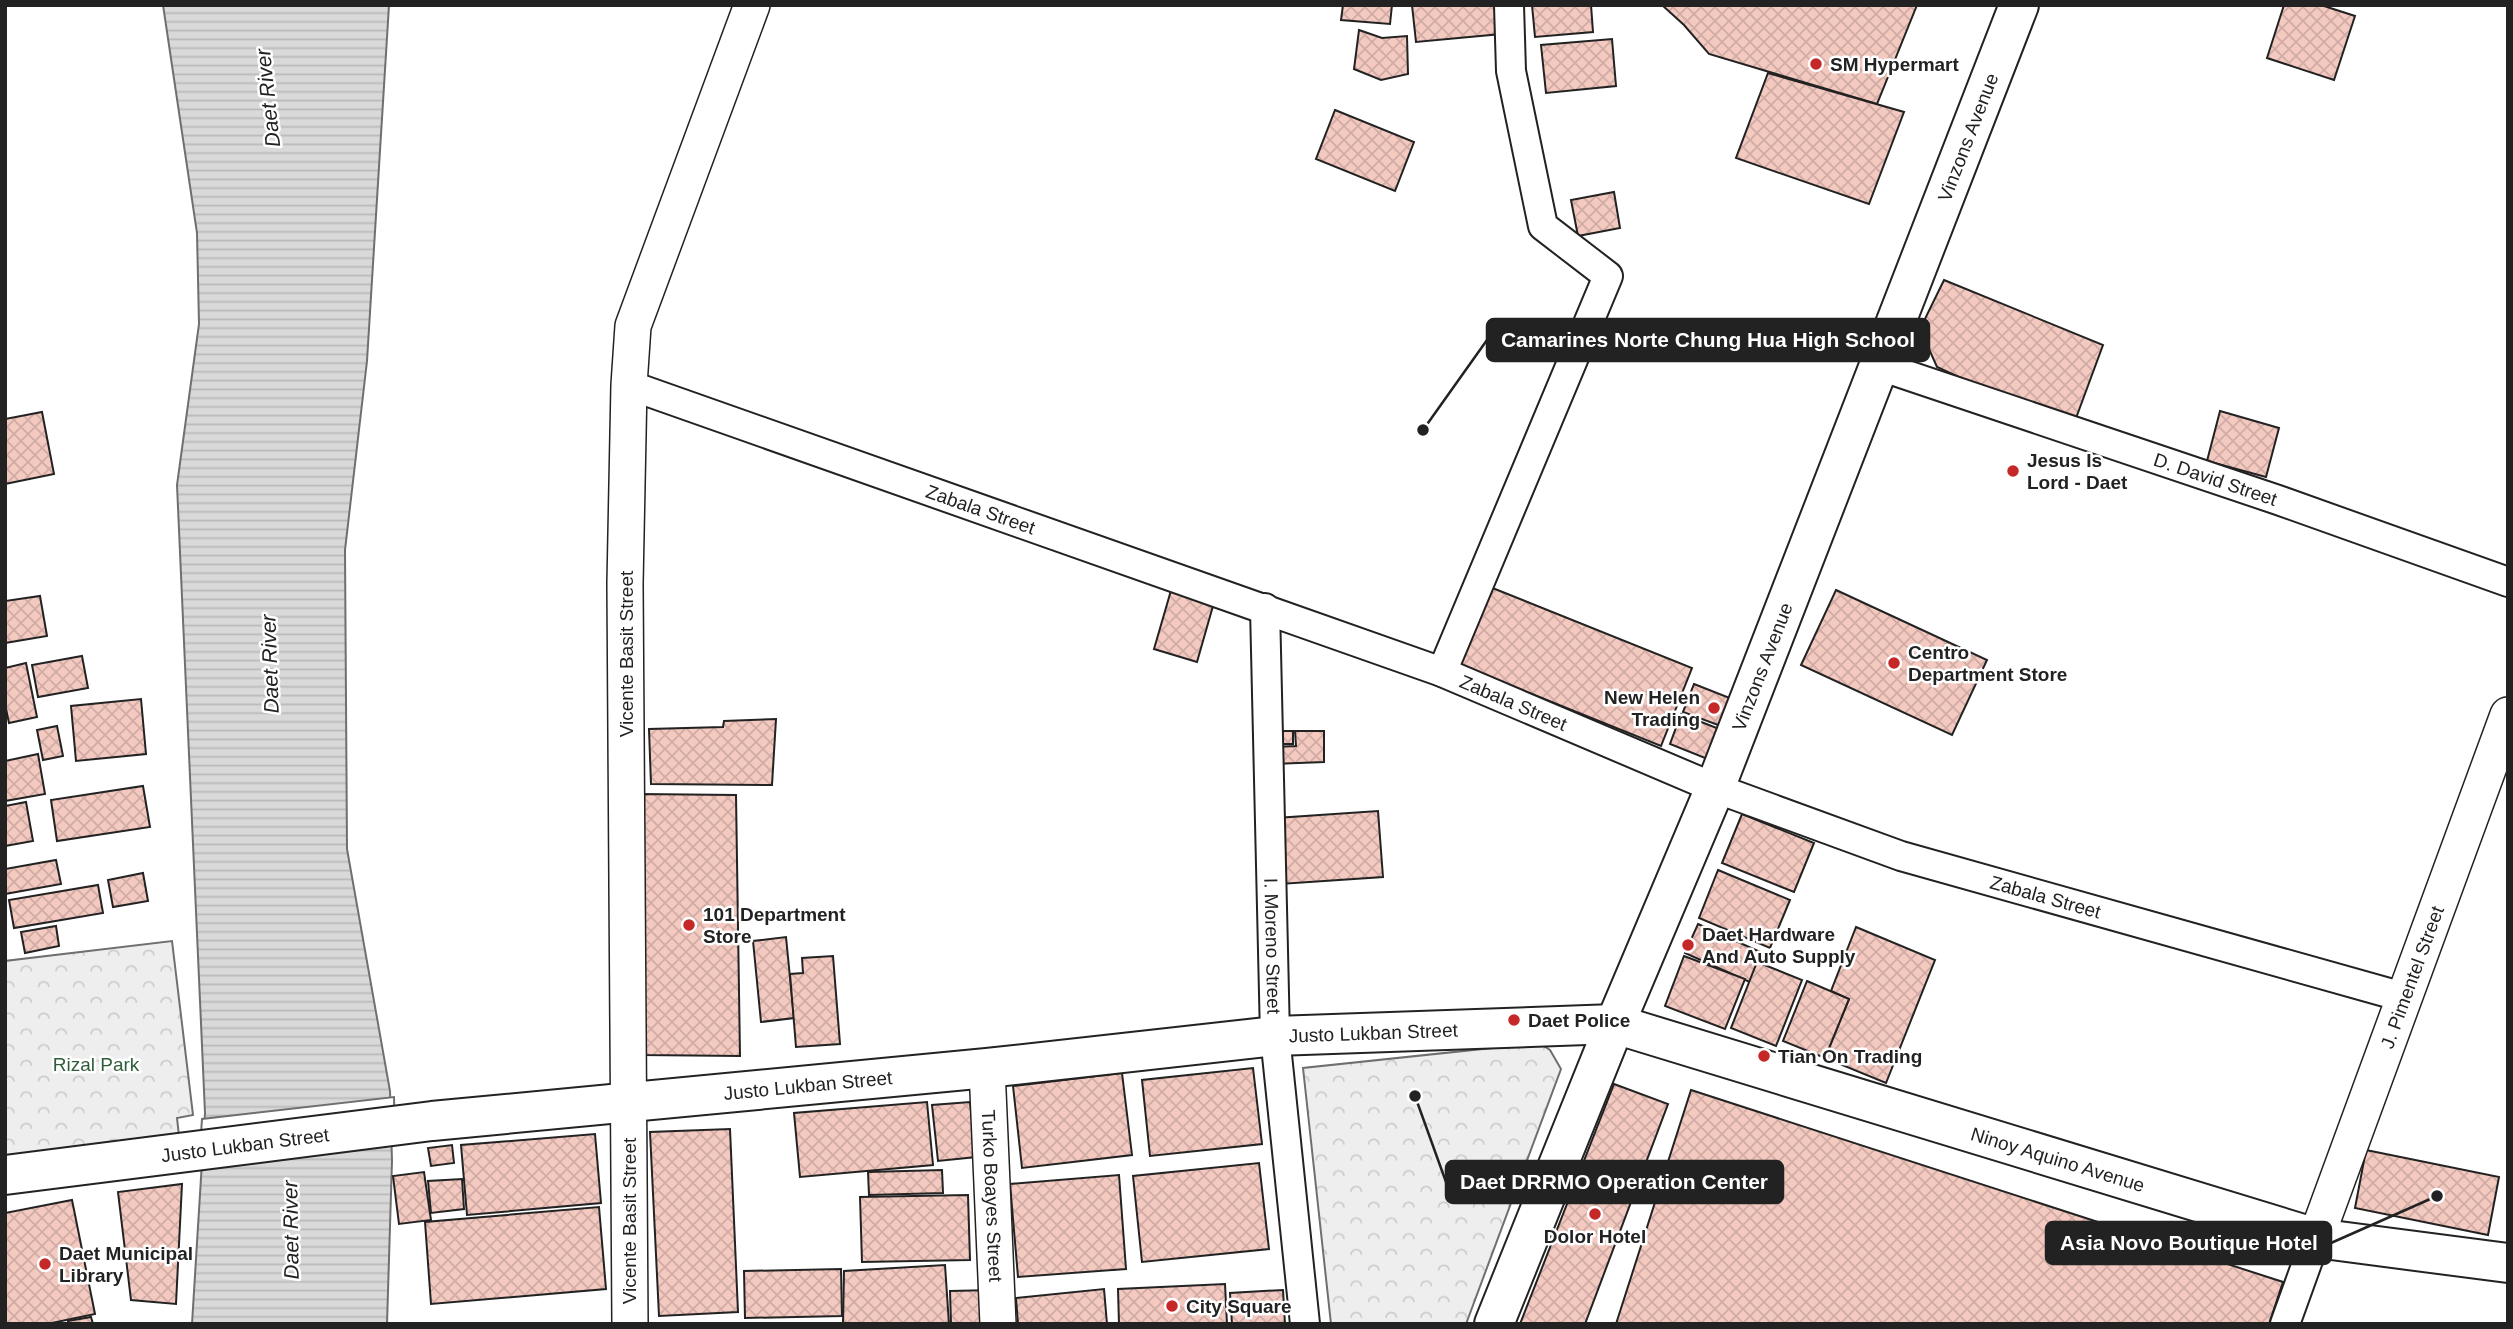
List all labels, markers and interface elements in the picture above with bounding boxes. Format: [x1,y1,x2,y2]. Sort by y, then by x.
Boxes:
water label: Daet River [251,47,284,149]
place label: SM Hypermart [1830,54,1959,75]
marker: SM Hypermart [1808,56,1824,72]
street label: Vinzons Avenue [1934,70,2003,204]
callout: Camarines Norte Chung Hua High School [1487,319,1929,361]
text: Camarines Norte Chung Hua High School [1501,328,1915,351]
street label: D. David Street [2151,449,2280,510]
place label: Jesus Is Lord - Daet [2027,450,2128,493]
marker: Jesus Is Lord - Daet [2005,463,2021,479]
street label: Zabala Street [923,481,1039,539]
street label: Vicente Basit Street [616,570,637,737]
street label: Vinzons Avenue [1728,600,1797,734]
water label: Daet River [256,613,283,714]
place label: Centro Department Store [1908,642,2067,685]
marker: Centro Department Store [1886,655,1902,671]
street label: Zabala Street [1457,671,1571,735]
place label: New Helen Trading [1604,687,1700,730]
marker: New Helen Trading [1706,700,1722,716]
street label: Zabala Street [1988,872,2104,923]
street label: I. Moreno Street [1260,878,1285,1015]
street label: J. Pimentel Street [2377,902,2448,1051]
place label: 101 Department Store [703,904,846,947]
marker: 101 Department Store [681,917,697,933]
place label: Daet Hardware And Auto Supply [1702,924,1856,967]
marker: Daet Hardware And Auto Supply [1680,937,1696,953]
place label: Daet Police [1528,1010,1630,1031]
marker: Daet Police [1506,1012,1522,1028]
street label: Justo Lukban Street [1288,1020,1459,1047]
place label: Tian On Trading [1778,1046,1922,1067]
marker: Tian On Trading [1756,1048,1772,1064]
park label: Rizal Park [53,1054,140,1075]
street label: Justo Lukban Street [723,1067,894,1104]
street label: Turko Boayes Street [978,1109,1006,1283]
street label: Ninoy Aquino Avenue [1968,1123,2147,1196]
street label: Justo Lukban Street [160,1124,331,1166]
street label: Vicente Basit Street [619,1137,640,1304]
callout: Daet DRRMO Operation Center [1446,1161,1783,1203]
text: Daet DRRMO Operation Center [1460,1170,1768,1193]
water label: Daet River [278,1179,303,1280]
marker: Dolor Hotel [1587,1206,1603,1222]
callout: Asia Novo Boutique Hotel [2046,1222,2331,1264]
place label: Dolor Hotel [1544,1226,1646,1247]
text: Asia Novo Boutique Hotel [2060,1231,2318,1254]
place label: Daet Municipal Library [59,1243,193,1286]
marker: Daet Municipal Library [37,1256,53,1272]
place label: City Square [1186,1296,1292,1317]
marker: City Square [1164,1298,1180,1314]

